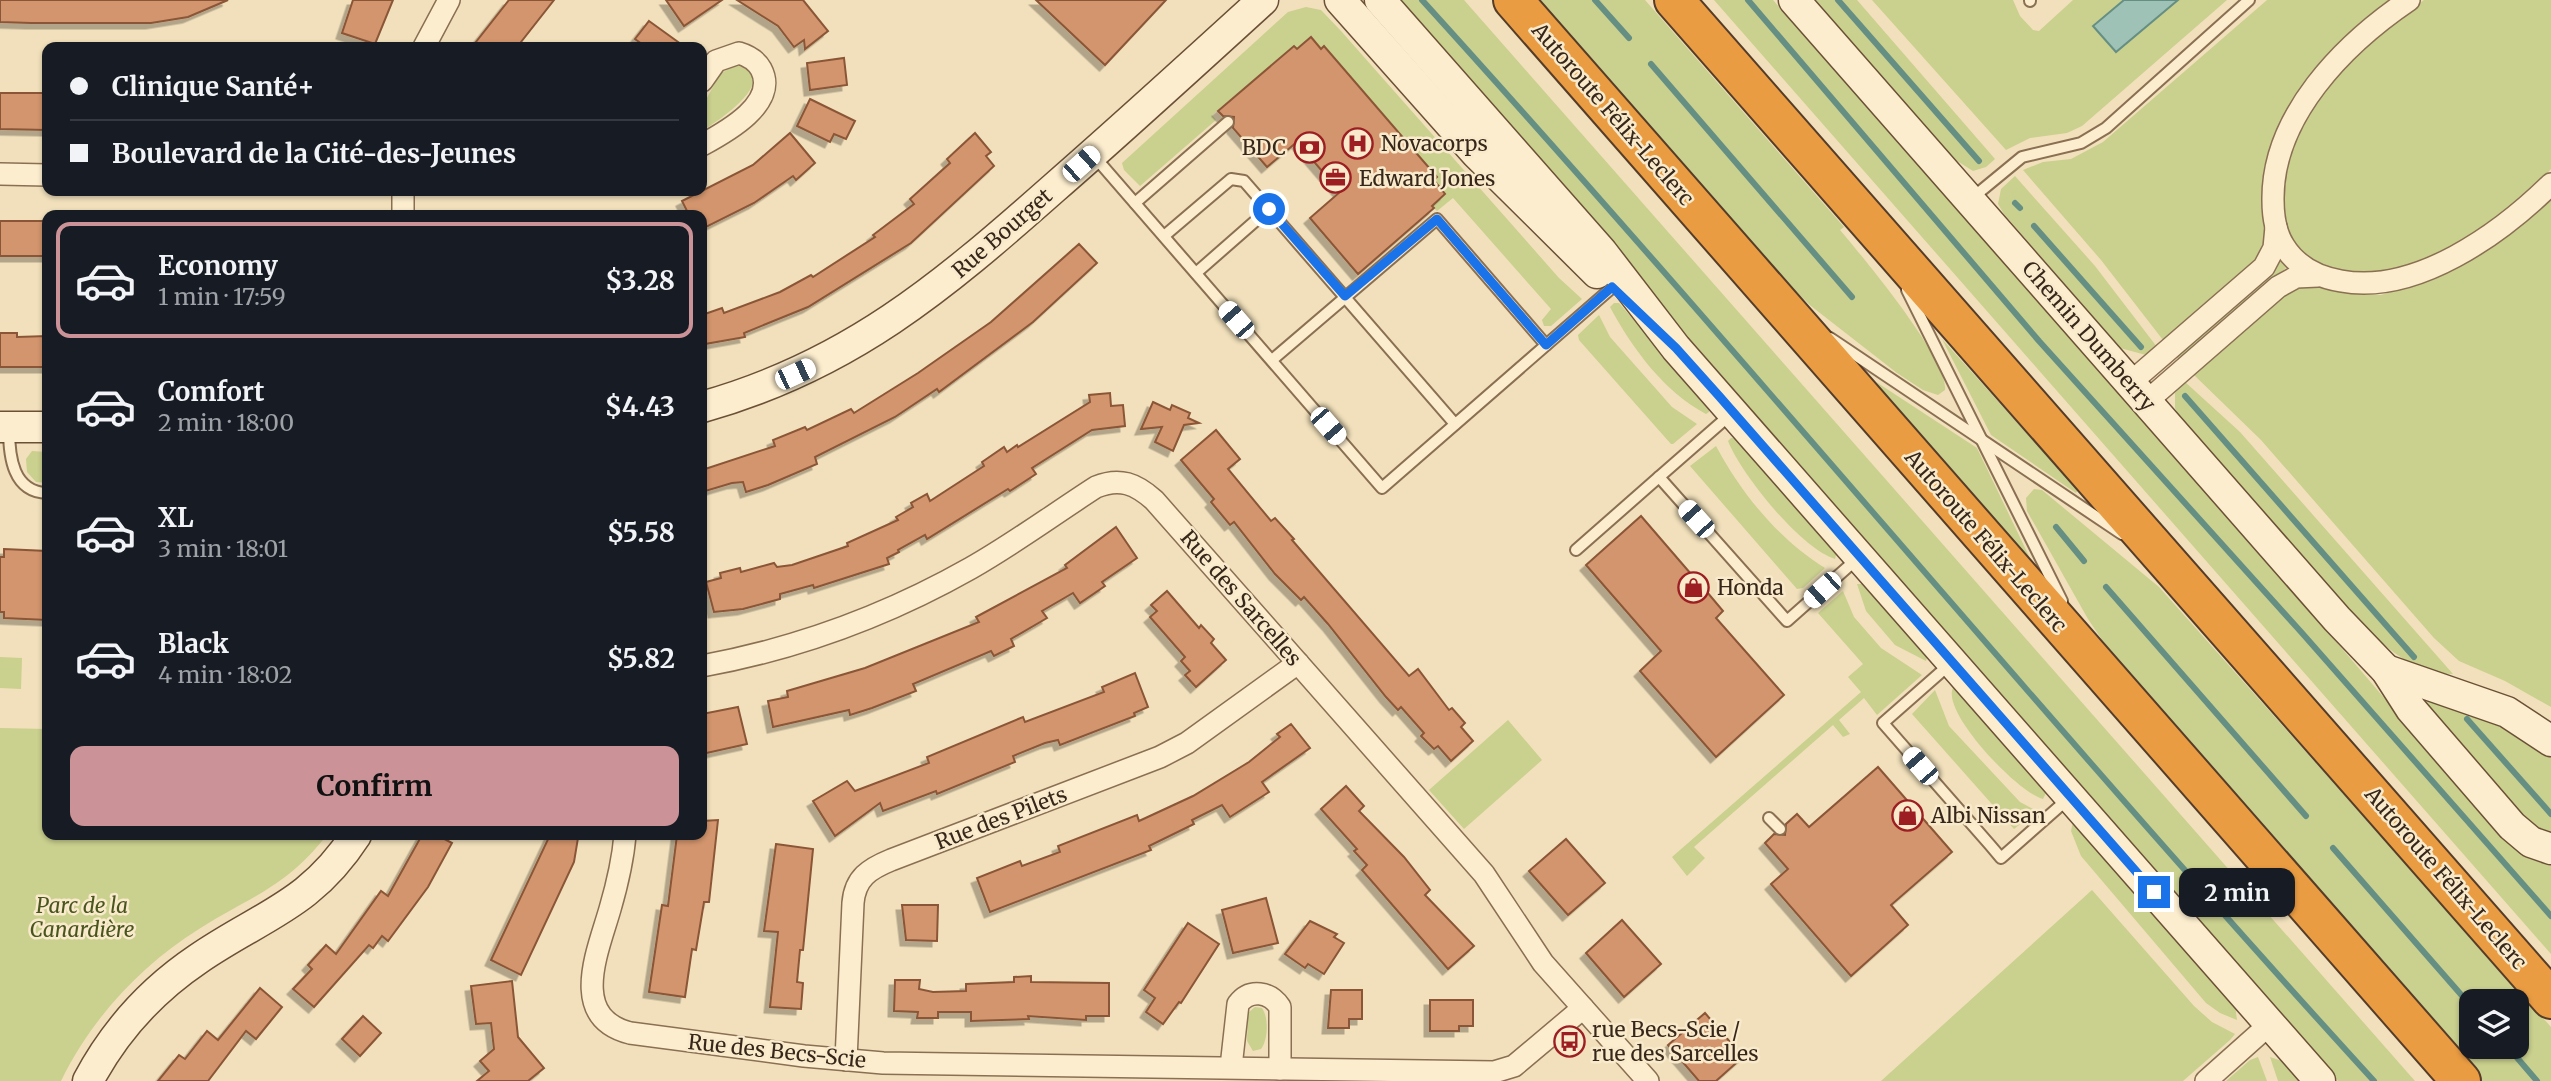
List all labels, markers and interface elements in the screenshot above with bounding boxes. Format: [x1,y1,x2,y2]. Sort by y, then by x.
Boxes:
street label: Autoroute Félix-Leclerc [1525,16,1700,211]
text: Clinique Santé+ [112,70,315,103]
hospital icon: Novacorps [1341,126,1375,160]
bank icon: BDC [1292,130,1326,164]
place label: Novacorps [1381,130,1488,157]
place label: BDC [1242,134,1286,161]
text: Boulevard de la Cité-des-Jeunes [112,137,516,170]
car [1059,142,1104,186]
office icon: Edward Jones [1319,161,1353,195]
place label: Edward Jones [1359,165,1495,192]
street label: Rue Bourget [946,182,1058,284]
route start [1253,193,1285,225]
icon: car [74,249,137,312]
text: Economy [158,249,278,282]
street label: Chemin Dumberry [2016,255,2162,417]
text: $3.28 [605,264,675,297]
text: 1 min · 17:59 [158,282,286,311]
car [1215,297,1258,343]
car [772,356,819,392]
icon: car [74,375,137,438]
text: Comfort [158,375,264,408]
text: $4.43 [605,390,675,423]
car [1307,403,1350,449]
text: 2 min · 18:00 [158,408,294,437]
street label: Autoroute Félix-Leclerc [1898,443,2073,638]
car [1675,496,1718,542]
icon: car [74,501,137,564]
text: XL [158,501,194,534]
text: $5.58 [607,516,675,549]
street label: Rue des Sarcelles [1175,524,1307,672]
text: 3 min · 18:01 [158,534,288,563]
car [1800,568,1845,612]
shop icon: Honda [1677,570,1711,604]
place label: Honda [1717,574,1784,601]
icon: car [74,627,137,690]
text: Black [158,627,229,660]
text: $5.82 [607,642,675,675]
text: 4 min · 18:02 [158,660,292,689]
car [1899,743,1942,789]
button: Confirm [70,746,679,826]
street label: Autoroute Félix-Leclerc [2358,780,2533,975]
street label: Rue des Pilets [931,781,1071,855]
shop icon: Albi Nissan [1891,798,1925,832]
place label: Albi Nissan [1930,802,2046,829]
callout: 2 min [2178,868,2294,917]
route end [2138,876,2170,908]
text: 2 min [2204,878,2270,907]
park label: Parc de la Canardière [30,892,134,943]
map controls [2459,989,2529,1059]
button: layers [2459,989,2529,1059]
place label: rue Becs-Scie / rue des Sarcelles [1592,1016,1759,1067]
bus stop icon: rue Becs-Scie / rue des Sarcelles [1552,1024,1586,1058]
street label: Rue des Becs-Scie [687,1028,867,1074]

